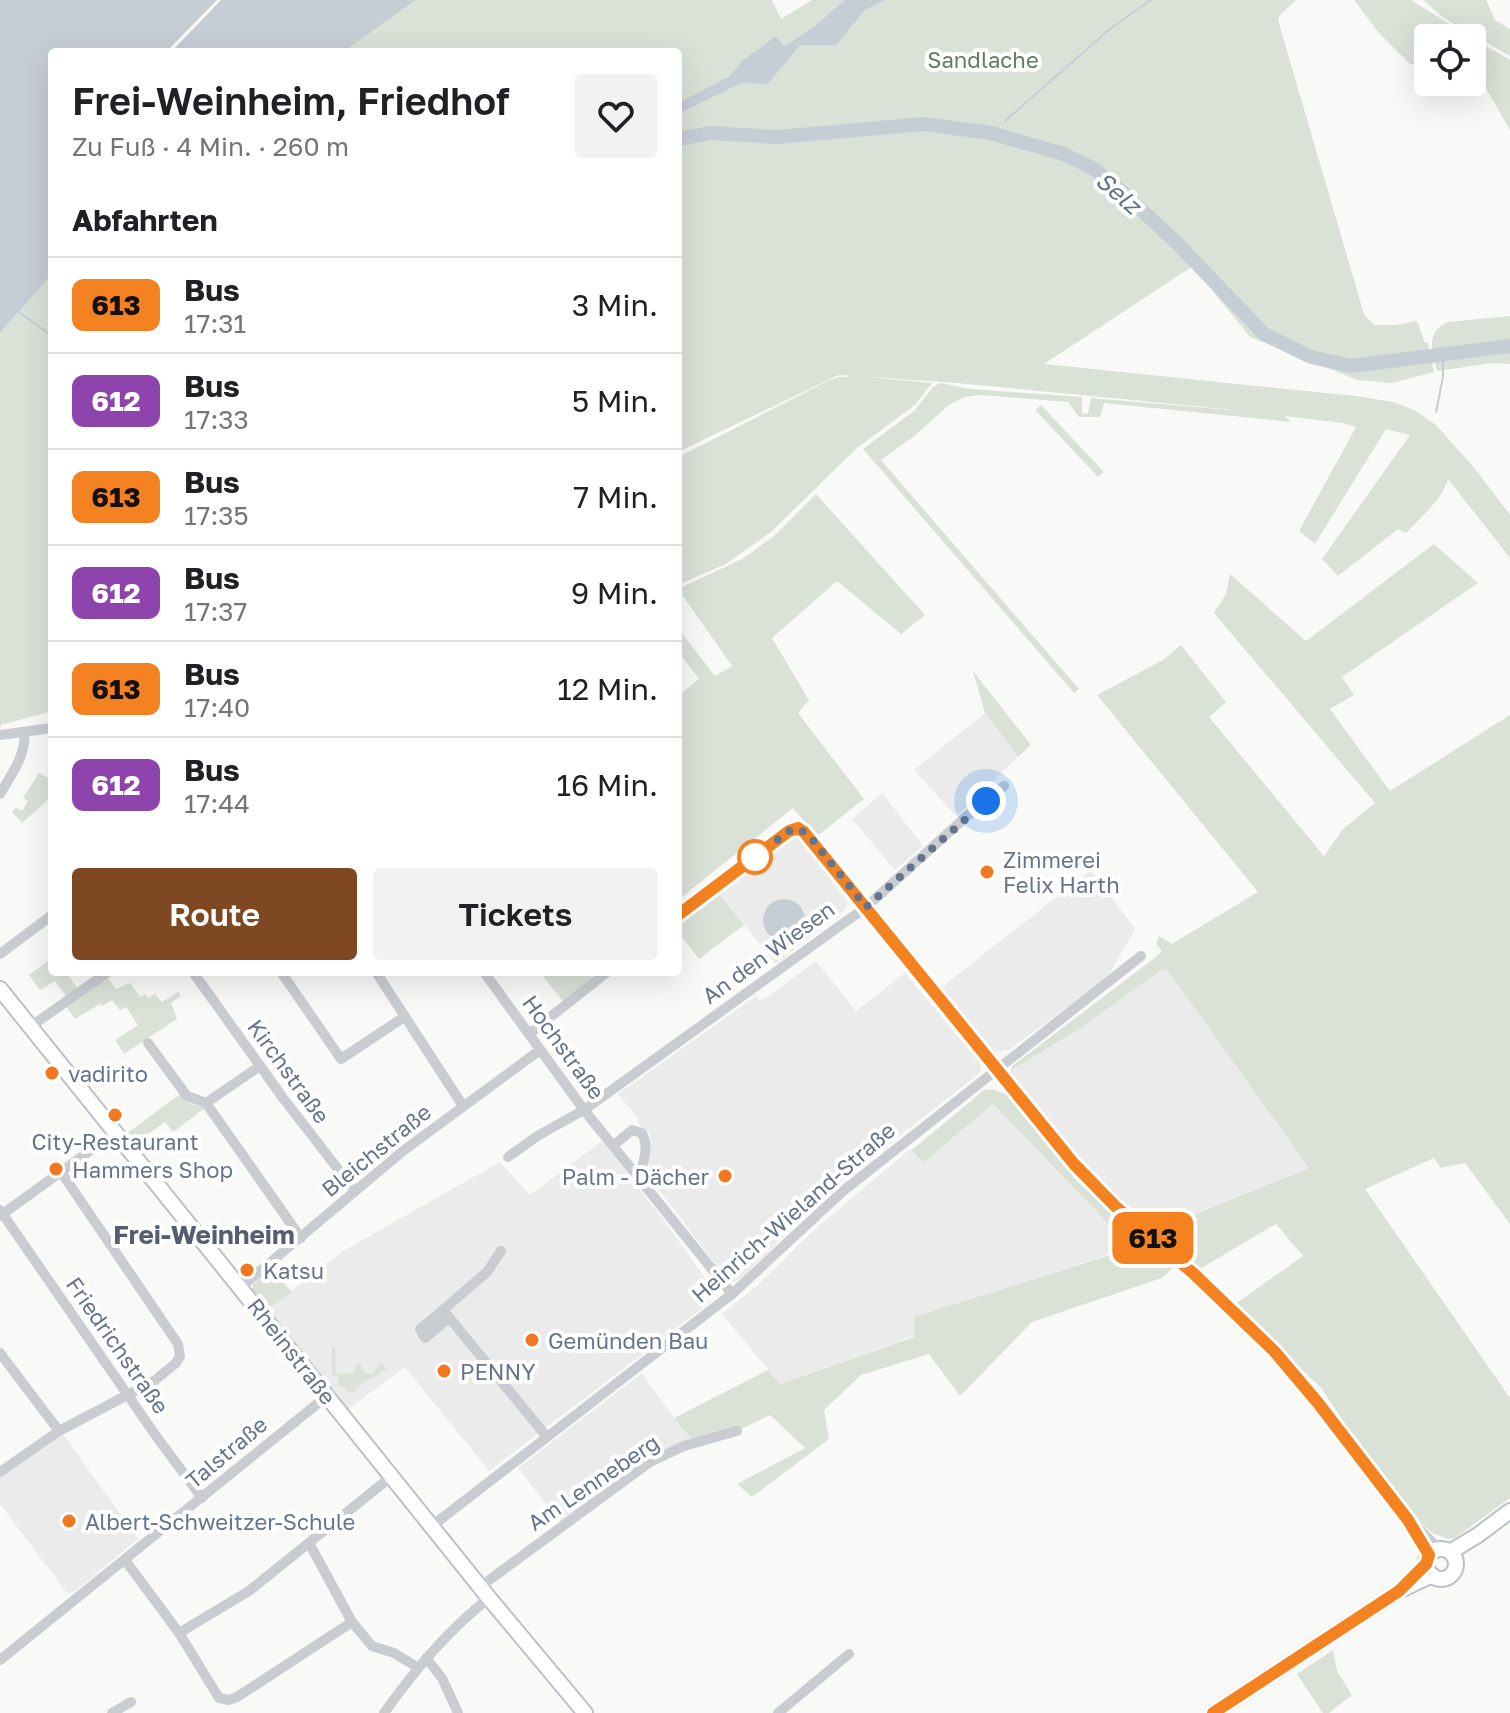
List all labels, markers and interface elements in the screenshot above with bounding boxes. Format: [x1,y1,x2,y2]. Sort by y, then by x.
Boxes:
map controls [1414,24,1486,96]
button: locate [1414,24,1486,96]
park label: Sandlache [927,46,1039,73]
button: heart [574,74,658,158]
text: Frei-Weinheim, Friedhof [72,78,510,123]
text: Zu Fuß · 4 Min. · 260 m [72,131,349,162]
water label: Selz [1091,165,1149,221]
text: Abfahrten [72,202,218,238]
text: Bus [184,272,240,308]
text: 3 Min. [572,287,658,323]
text: 613 [91,288,141,321]
text: 17:31 [184,308,246,339]
text: Bus [184,368,240,404]
text: 5 Min. [572,383,658,419]
text: 612 [91,384,141,417]
text: 17:33 [184,404,249,435]
text: Bus [184,464,240,500]
text: 7 Min. [573,479,658,515]
text: 613 [91,480,141,513]
text: 17:35 [184,500,248,531]
text: Bus [184,560,240,596]
text: 9 Min. [571,575,658,611]
text: 612 [91,576,141,609]
text: 17:37 [184,596,247,627]
text: Bus [184,656,240,692]
text: 12 Min. [557,671,658,707]
text: 613 [91,672,141,705]
text: 17:40 [184,692,250,723]
text: Bus [184,752,240,788]
text: 16 Min. [557,767,658,803]
text: 612 [91,768,141,801]
your location [966,781,1006,821]
text: 17:44 [184,788,250,819]
unlabelled marker [738,840,772,874]
place label: Zimmerei Felix Harth [1003,846,1120,898]
marker: Zimmerei Felix Harth [978,863,996,881]
button: Route [72,868,357,960]
button: Tickets [373,868,658,960]
street label: An den Wiesen [697,895,839,1009]
street label: Hochstraße [517,990,611,1104]
street label: Kirchstraße [242,1014,336,1128]
place label: vadirito [68,1060,148,1087]
marker: vadirito [43,1064,61,1082]
street label: Bleichstraße [316,1098,436,1202]
marker: City-Restaurant [106,1106,124,1124]
street label: Heinrich-Wieland-Straße [686,1116,900,1308]
place label: City-Restaurant [32,1128,198,1155]
place label: Hammers Shop [72,1156,233,1183]
marker: Hammers Shop [47,1160,65,1178]
place label: Palm - Dächer [562,1163,709,1190]
marker: Palm - Dächer [716,1167,734,1185]
line badge: 613 [1107,1212,1199,1264]
district label: Frei-Weinheim [113,1219,295,1250]
text: 613 [1128,1221,1178,1254]
place label: Katsu [263,1257,324,1284]
marker: Katsu [238,1261,256,1279]
street label: Friedrichstraße [61,1271,175,1419]
street label: Rheinstraße [242,1292,342,1410]
place label: Gemünden Bau [548,1327,708,1354]
marker: Gemünden Bau [523,1331,541,1349]
place label: PENNY [460,1358,535,1385]
marker: PENNY [435,1362,453,1380]
street label: Talstraße [180,1410,272,1494]
street label: Am Lenneberg [522,1428,664,1536]
place label: Albert-Schweitzer-Schule [85,1508,355,1535]
marker: Albert-Schweitzer-Schule [60,1512,78,1530]

